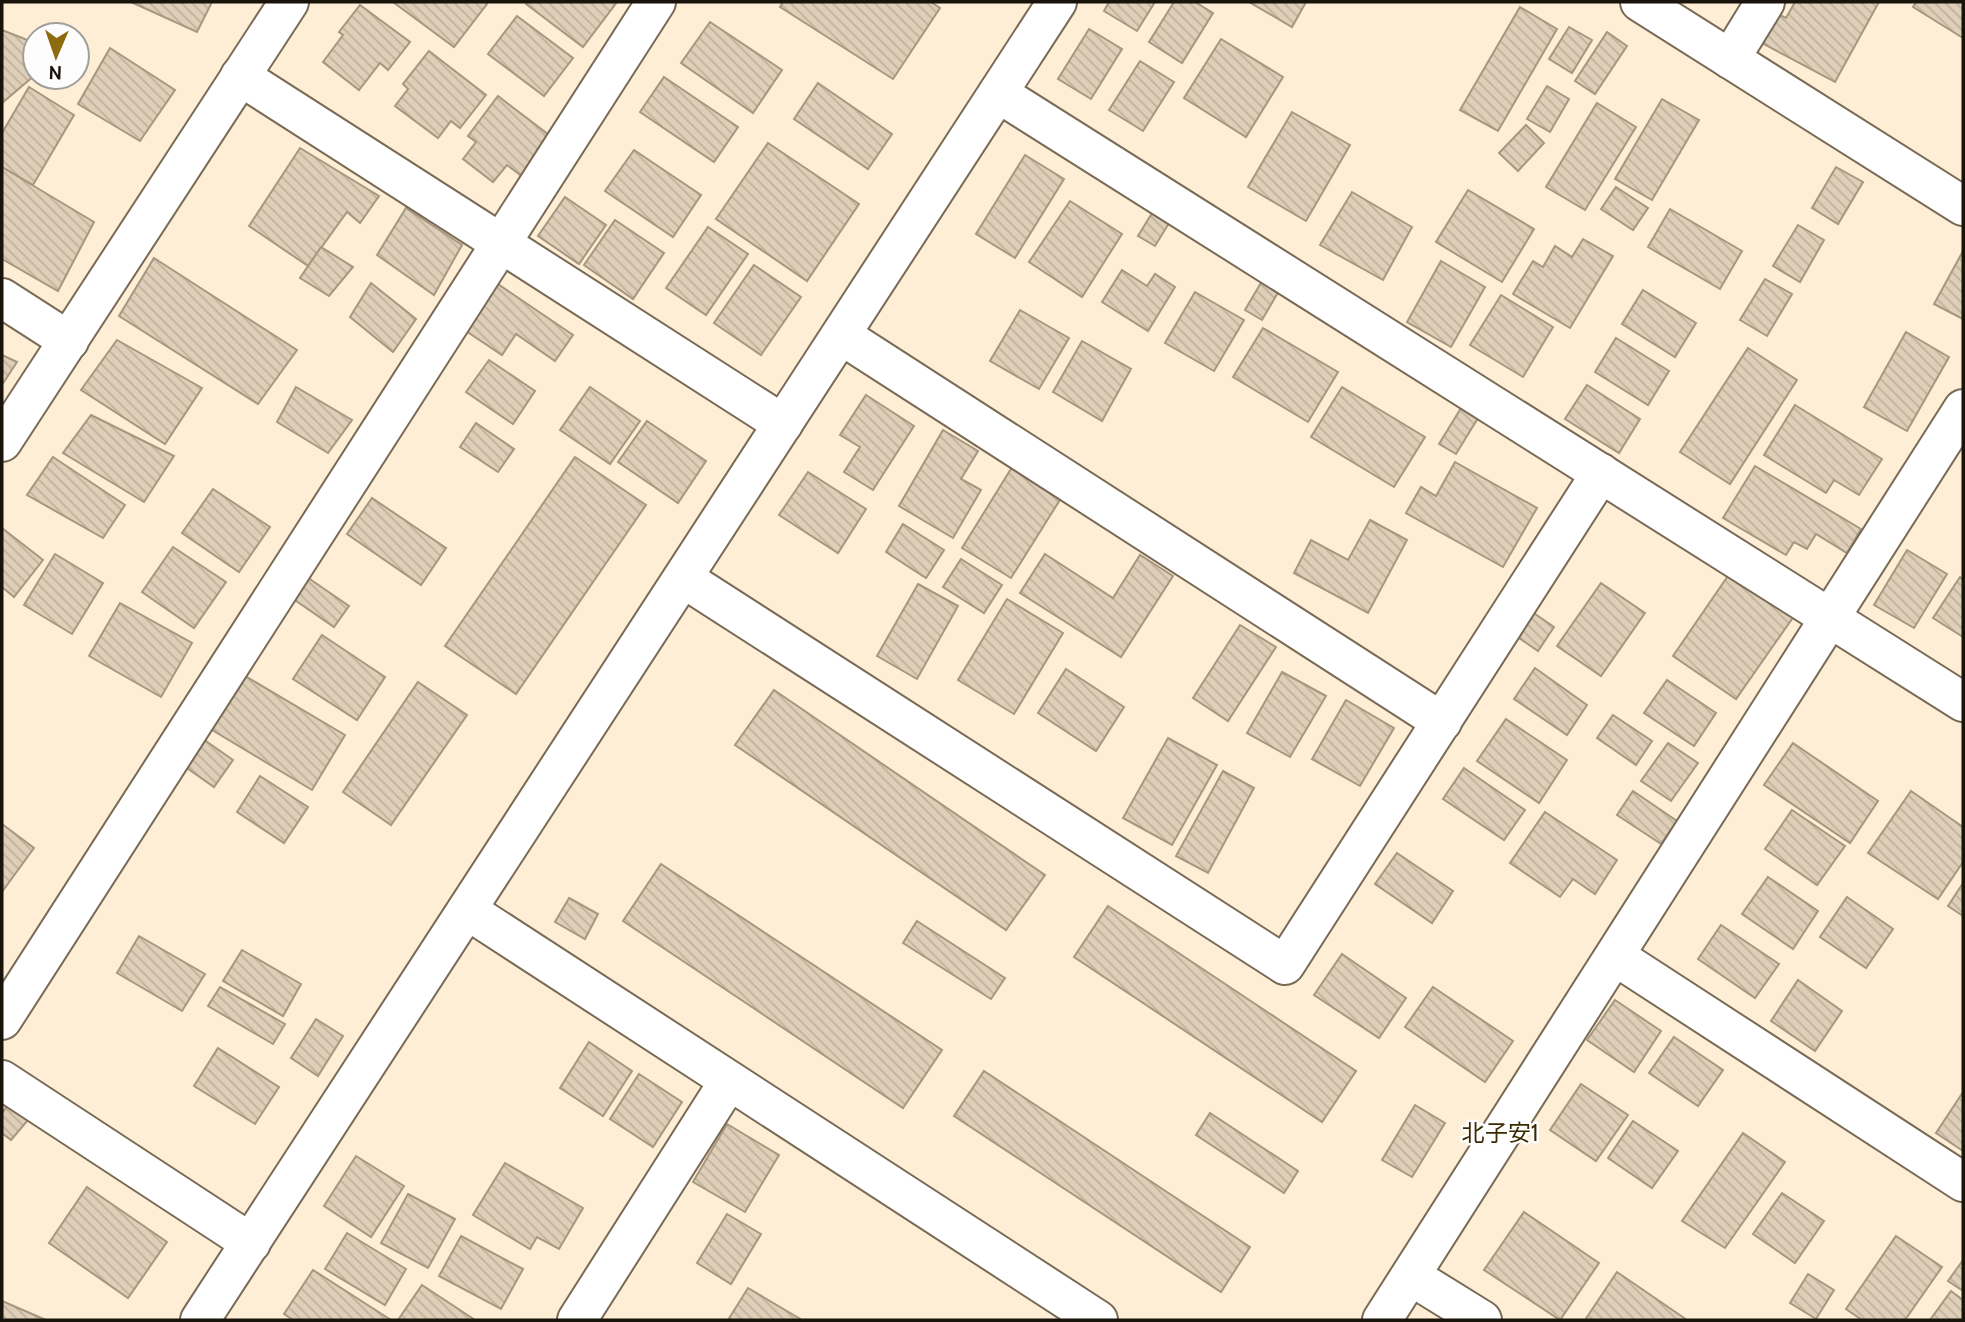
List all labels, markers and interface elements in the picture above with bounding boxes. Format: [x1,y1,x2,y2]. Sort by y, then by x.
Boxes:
north arrow [21,21,91,91]
text: N [48,61,63,84]
district label: 北子安1 [1462,1119,1538,1147]

